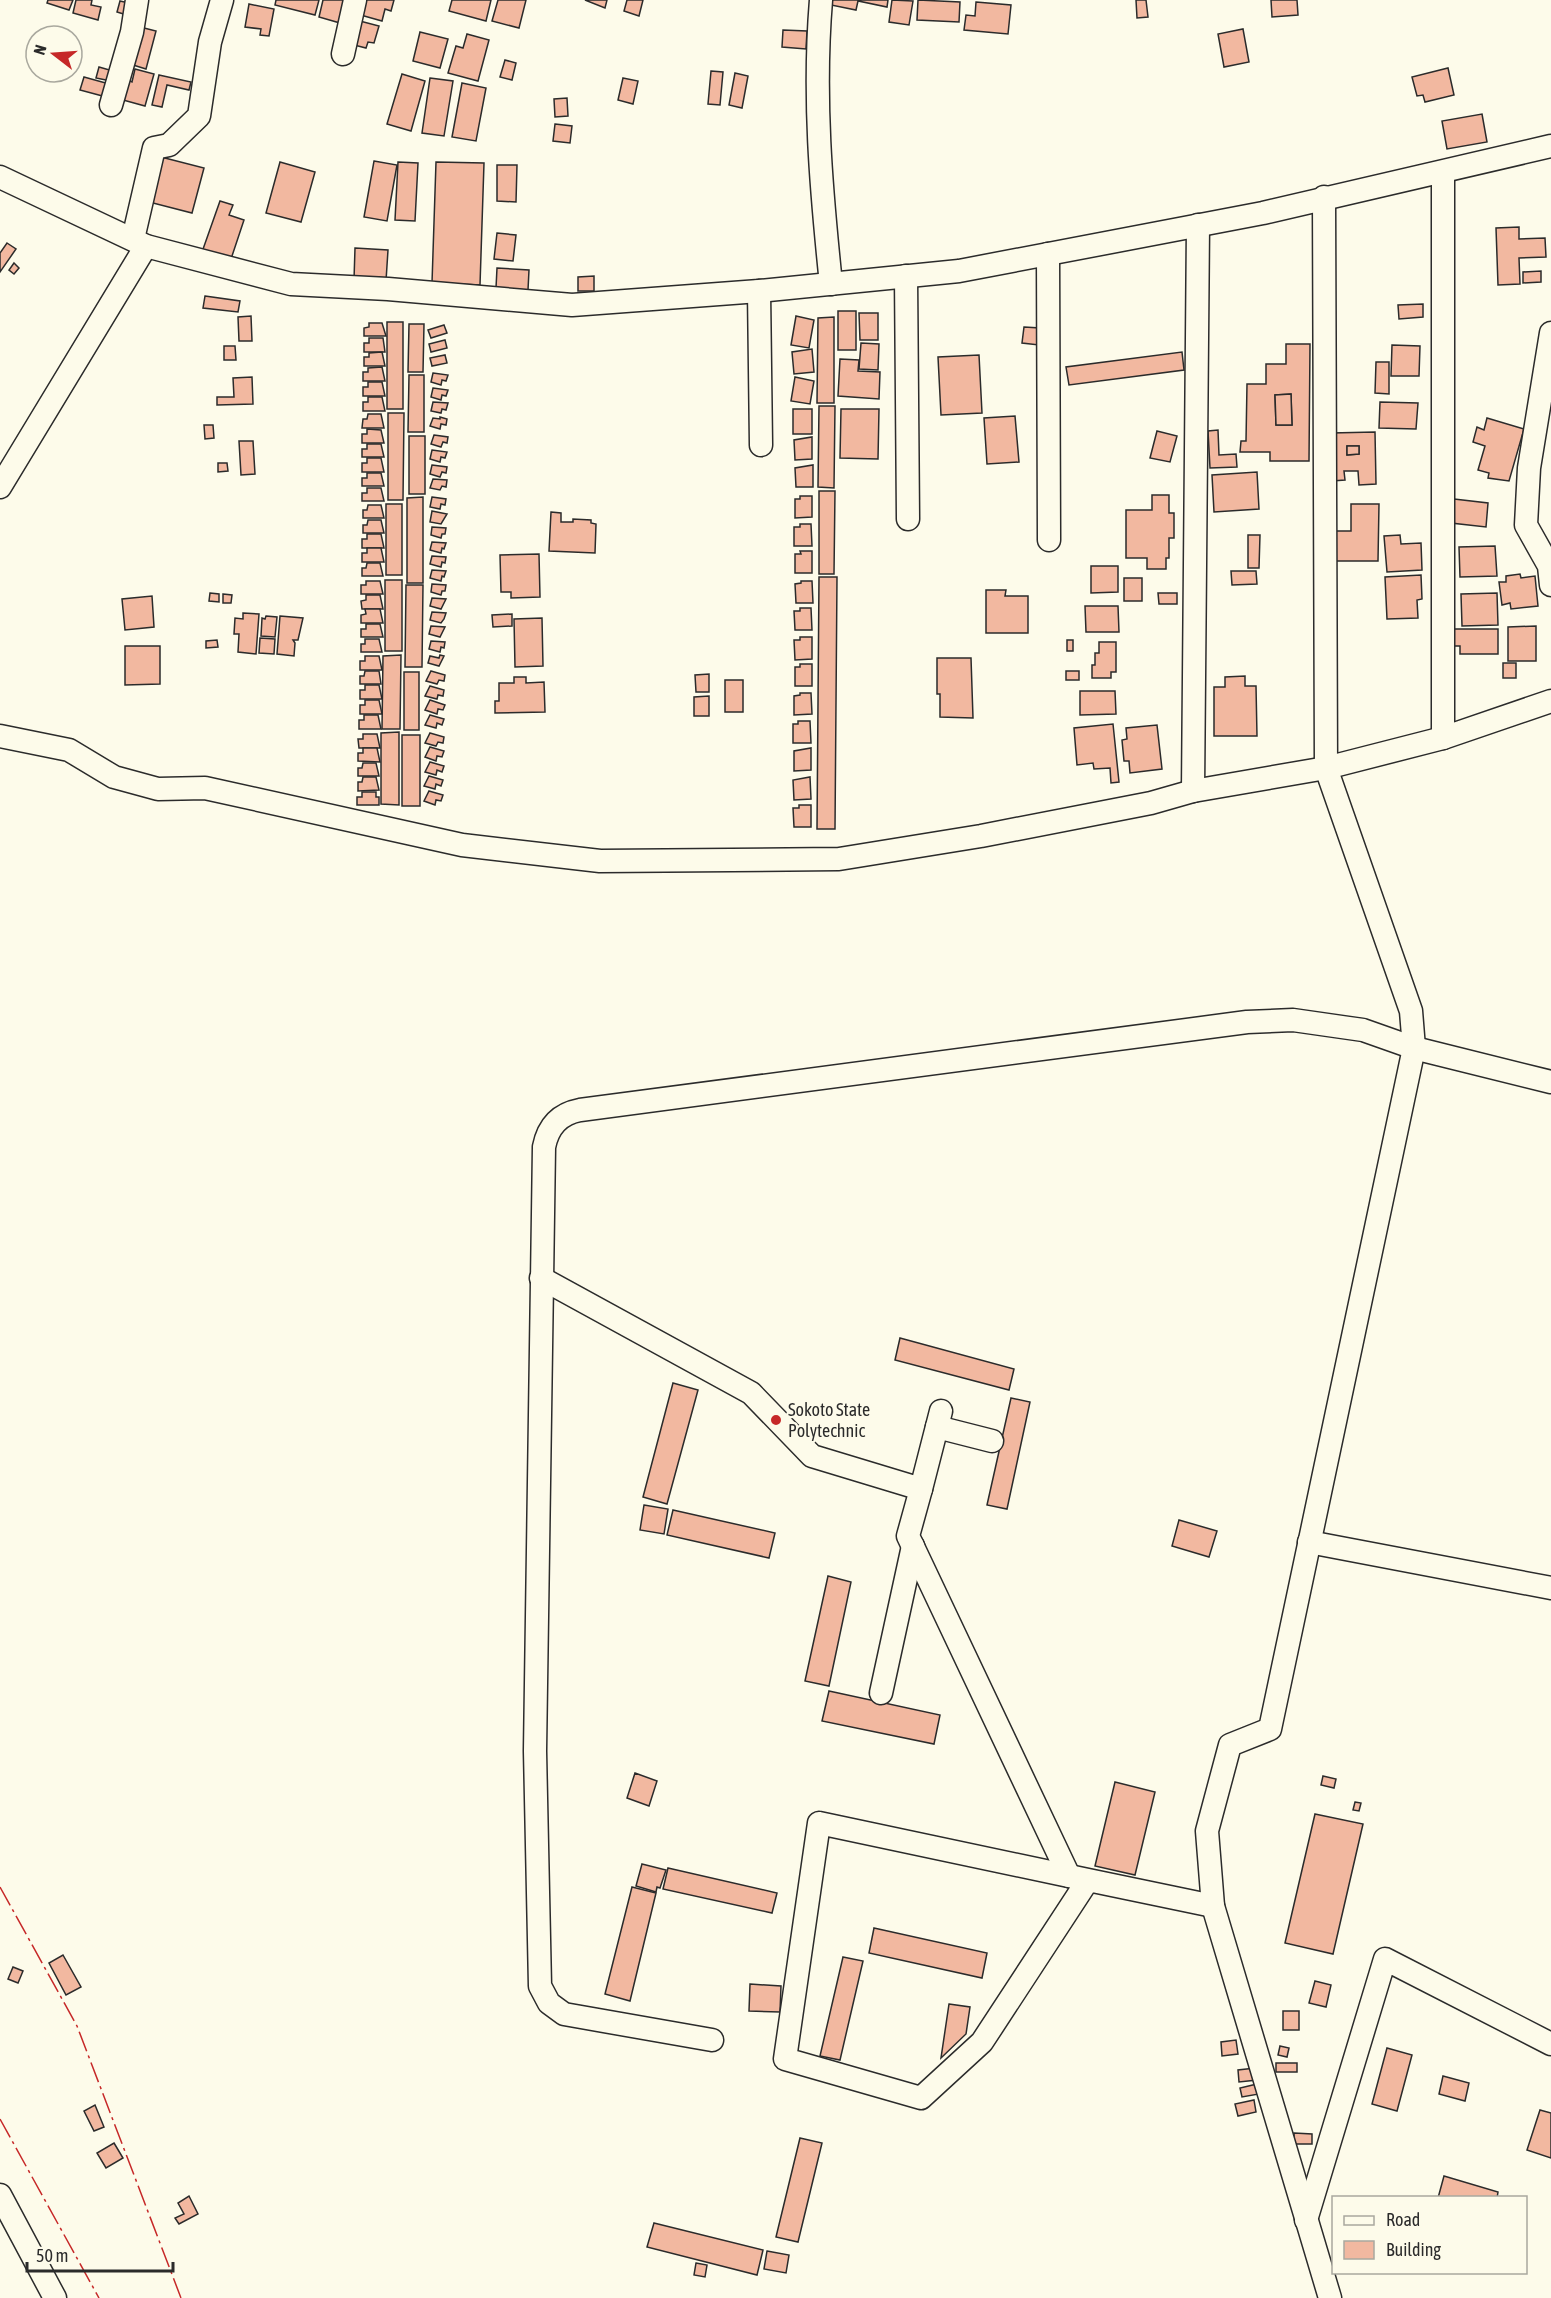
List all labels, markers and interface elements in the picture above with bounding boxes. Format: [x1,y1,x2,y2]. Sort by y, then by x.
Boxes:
north arrow [24,24,84,84]
text: N [30,42,50,57]
place label: Sokoto State Polytechnic [788,1399,870,1441]
marker: Sokoto State Polytechnic [769,1413,783,1427]
legend [1332,2196,1527,2274]
text: Road [1386,2209,1420,2230]
scale bar [27,2235,172,2273]
text: Building [1386,2239,1441,2260]
text: 50 m [36,2245,68,2266]

